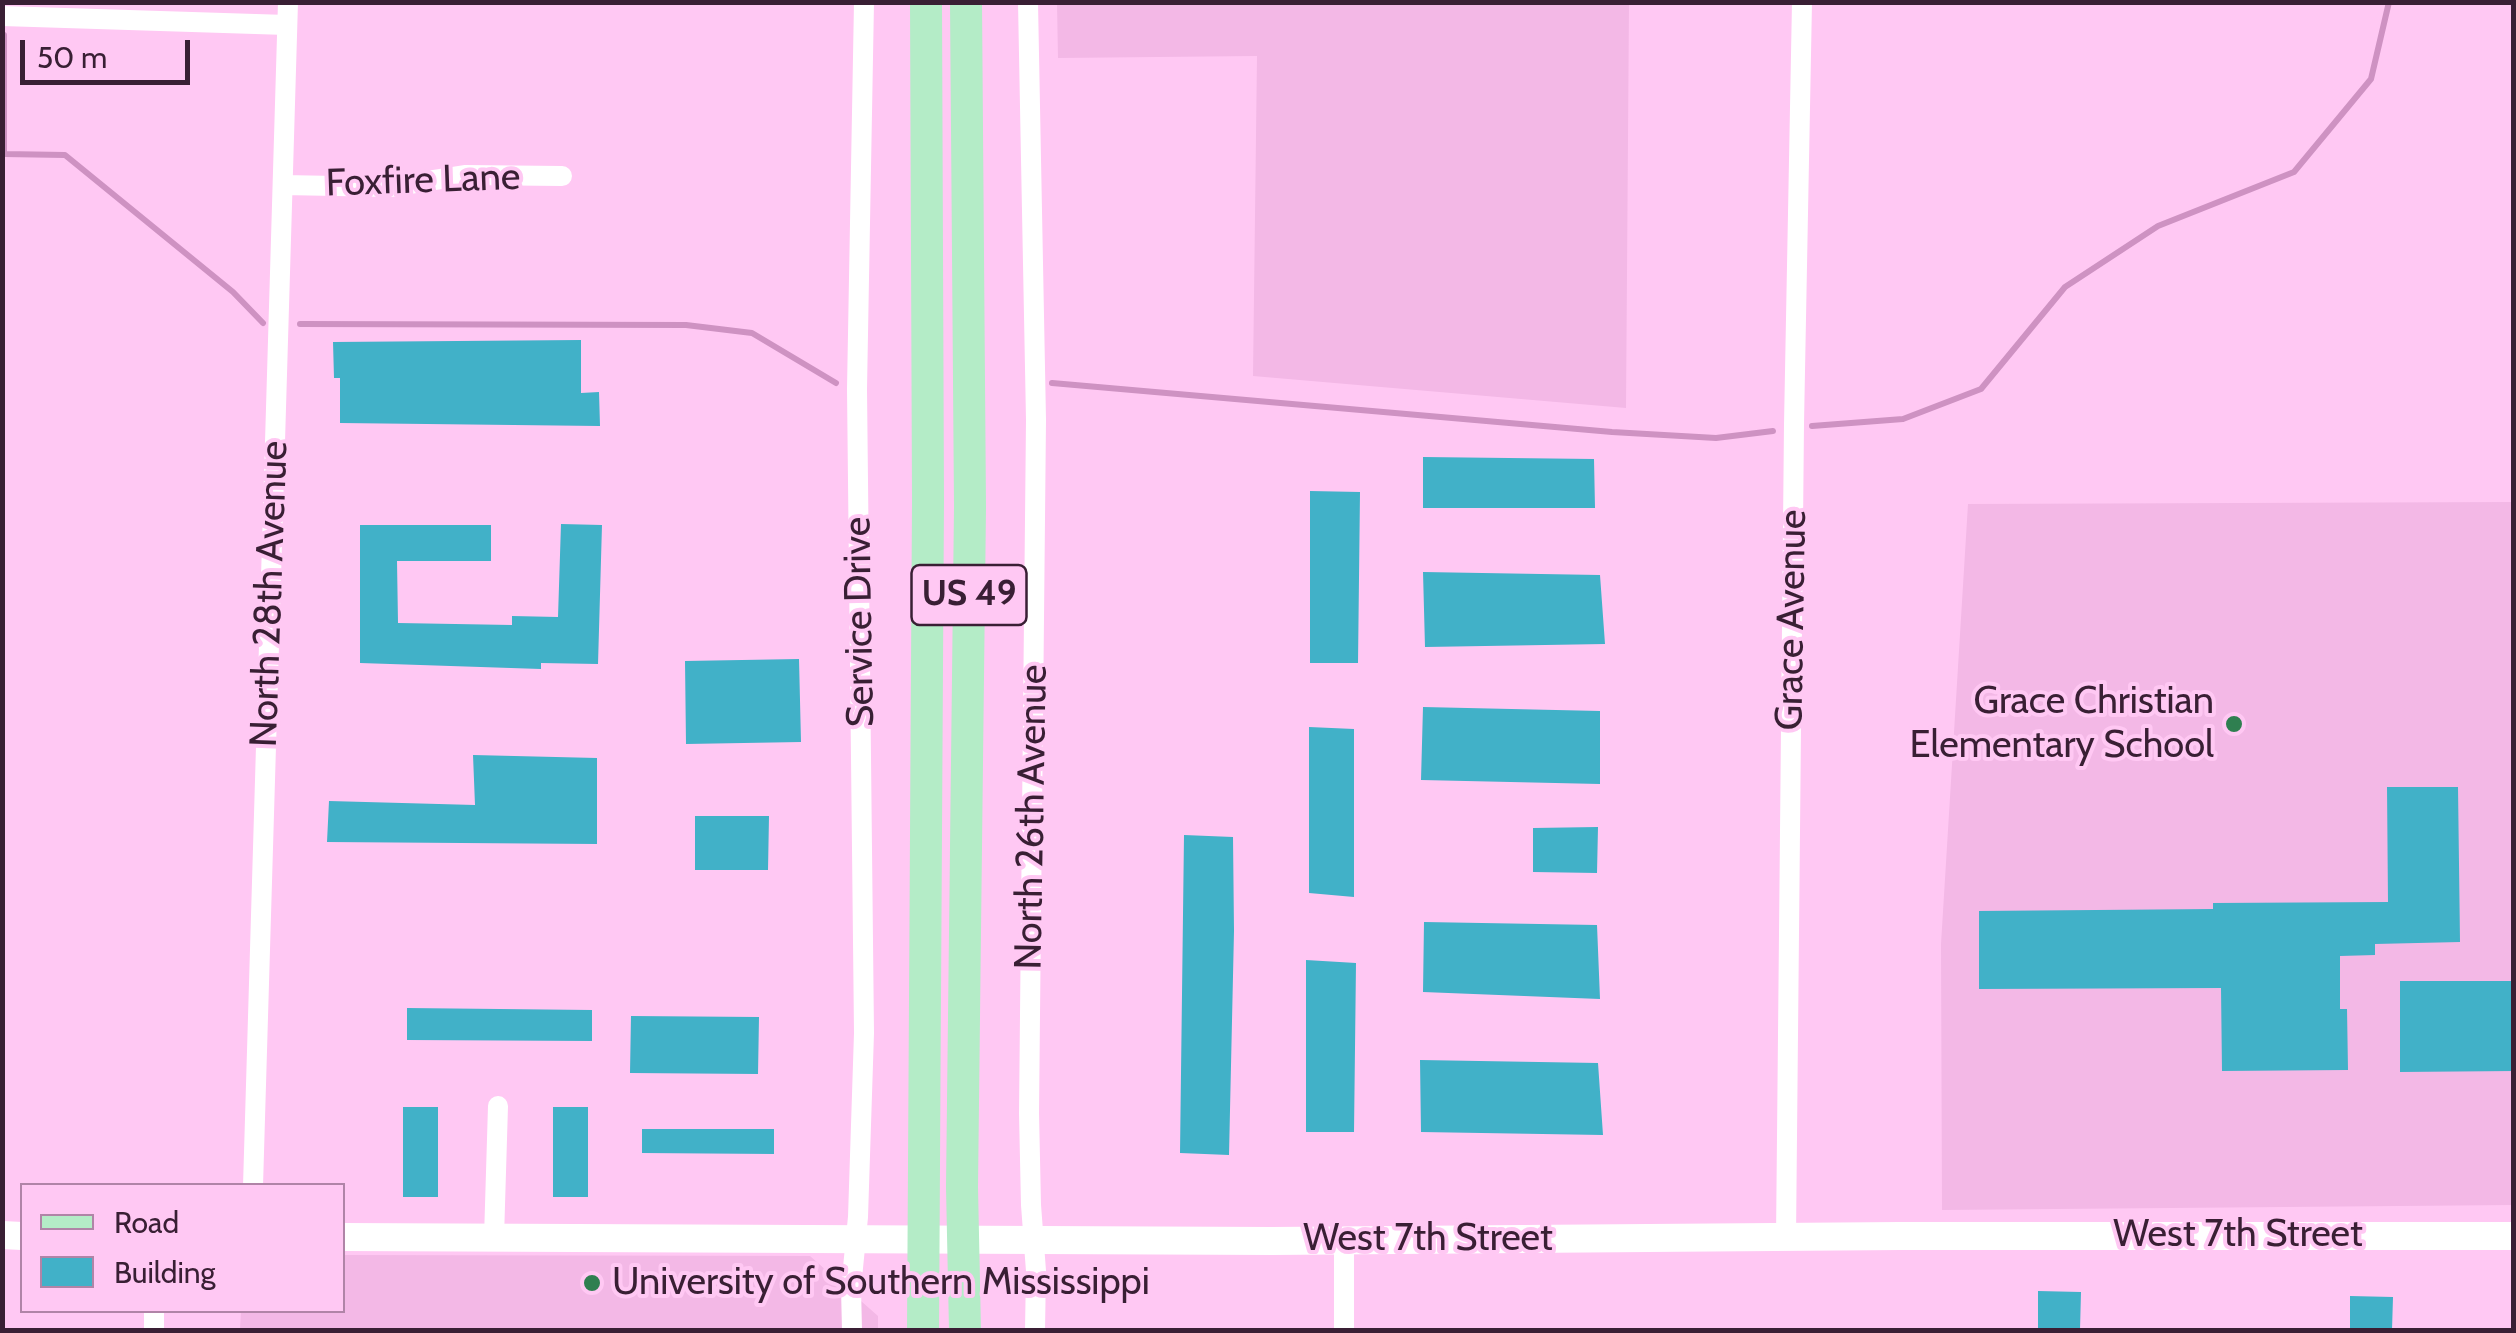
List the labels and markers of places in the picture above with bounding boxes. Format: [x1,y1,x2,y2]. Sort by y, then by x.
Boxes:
place label: Grace Christian Elementary School [1909,679,2214,768]
marker: Grace Christian Elementary School [2223,713,2245,735]
place label: University of Southern Mississippi [612,1260,1150,1306]
marker: University of Southern Mississippi [581,1272,603,1294]

